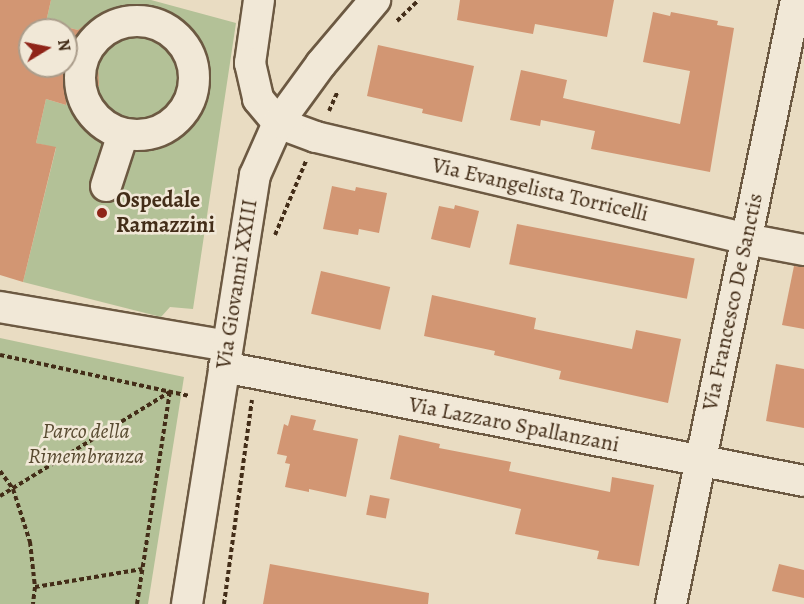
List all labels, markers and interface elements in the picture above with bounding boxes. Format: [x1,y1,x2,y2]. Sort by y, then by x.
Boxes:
north arrow [18,18,78,78]
text: N [52,38,76,53]
street label: Via Evangelista Torricelli [429,152,651,228]
place label: Ospedale Ramazzini [116,187,215,238]
street label: Via Francesco De Sanctis [697,191,769,413]
street label: Via Giovanni XXIII [211,197,263,371]
marker: Ospedale Ramazzini [93,204,111,222]
street label: Via Lazzaro Spallanzani [406,392,622,458]
park label: Parco della Rimembranza [28,418,144,470]

